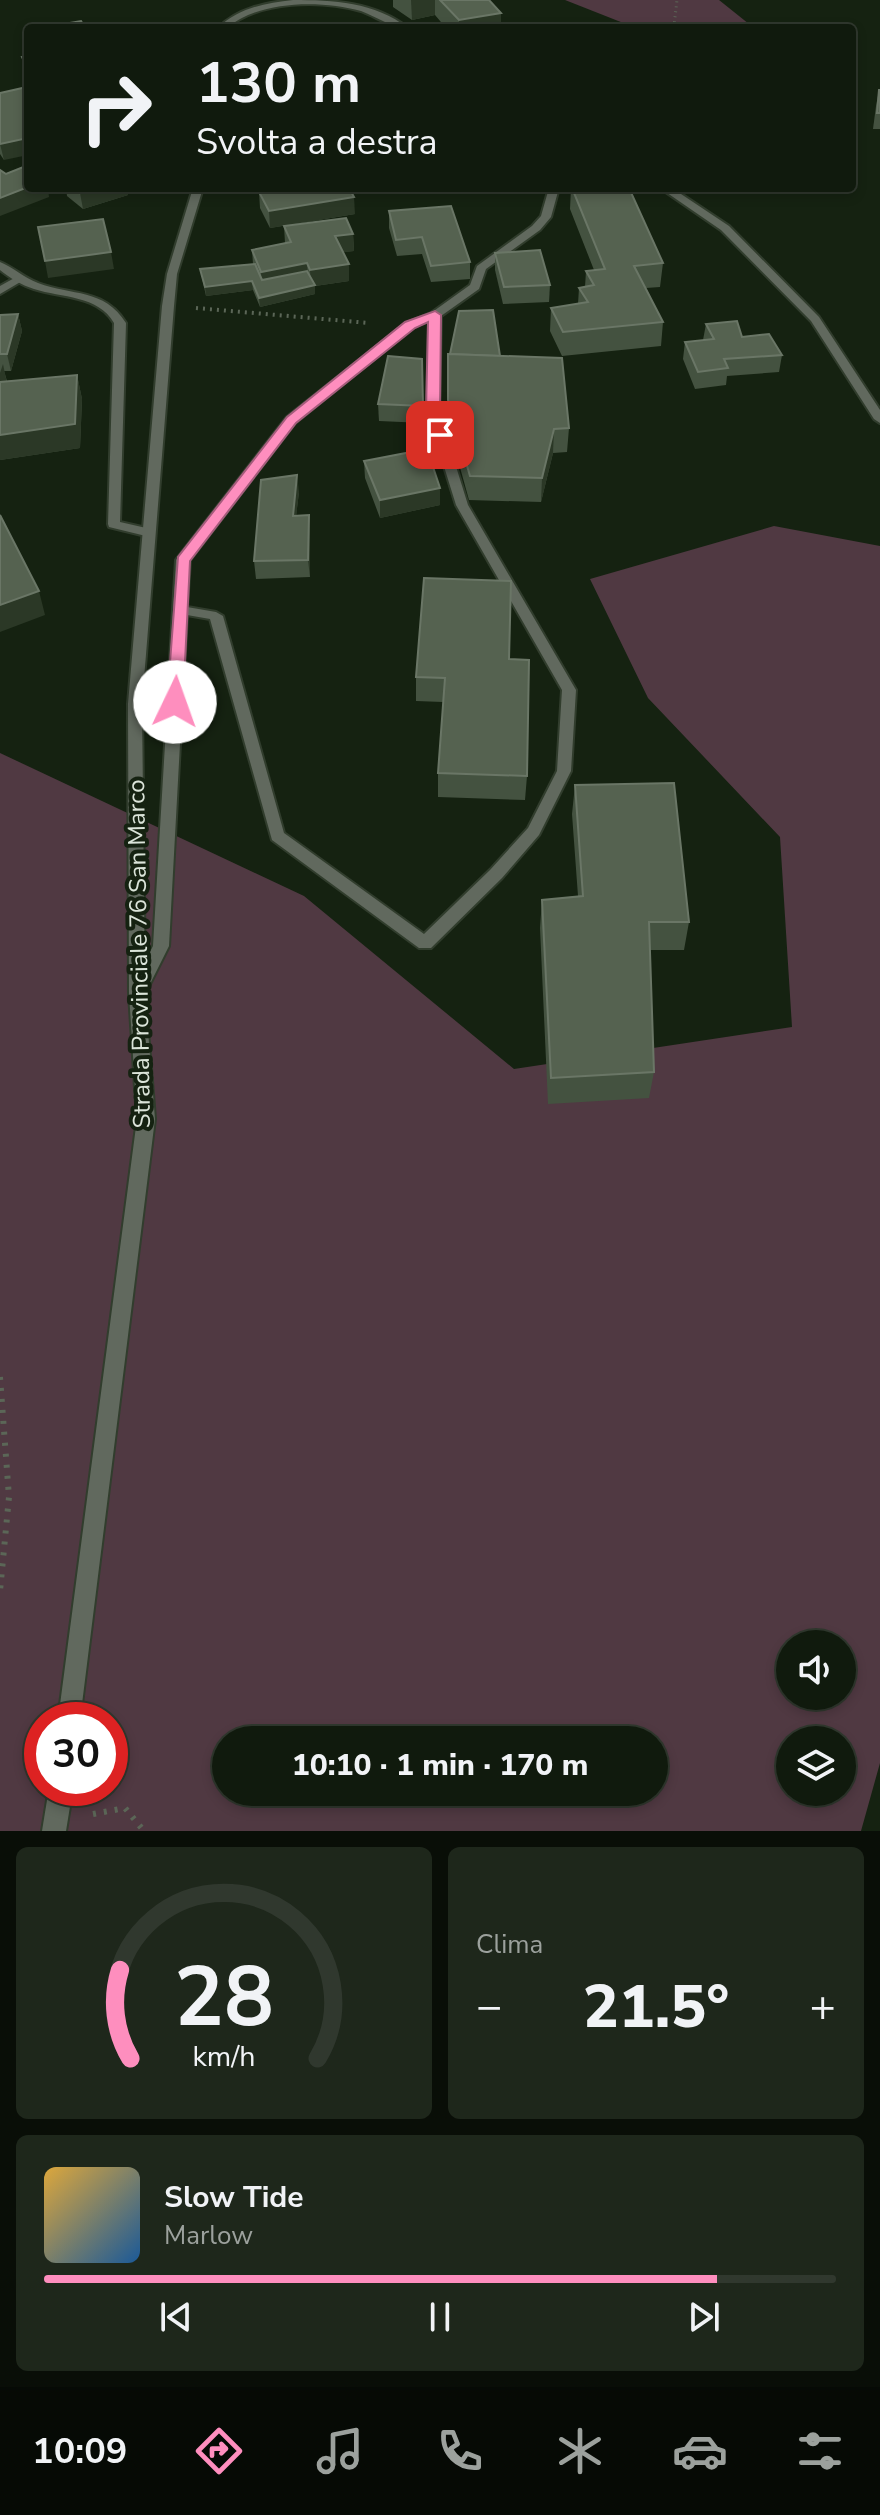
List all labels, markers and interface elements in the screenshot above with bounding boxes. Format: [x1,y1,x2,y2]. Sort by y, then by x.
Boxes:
text: 130 m [196,45,361,122]
icon: right [64,56,168,160]
text: Svolta a destra [196,118,437,167]
pin [406,401,474,469]
icon: arrive [418,413,462,457]
position arrow [133,660,217,744]
street label: Strada Provinciale 76 San Marco [120,779,158,1129]
map controls [776,1630,856,1806]
button: sound [776,1630,856,1710]
speed limit sign: 30 [24,1702,128,1806]
button: layers [776,1726,856,1806]
text: 10:10 · 1 min · 170 m [292,1745,588,1786]
text: Clima [476,1927,543,1962]
text: 28 [174,1941,274,2054]
text: 21.5° [583,1966,729,2048]
text: − [476,1977,502,2037]
text: + [810,1977,836,2037]
text: km/h [193,2037,255,2076]
text: Slow Tide [164,2177,304,2218]
text: Marlow [164,2218,253,2253]
icon: previous [154,2295,198,2339]
icon: pause [418,2295,462,2339]
icon: next [682,2295,726,2339]
icon: directions [191,2423,247,2479]
icon: music [312,2423,368,2479]
icon: phone [432,2423,488,2479]
icon: climate [552,2423,608,2479]
icon: car [672,2423,728,2479]
icon: filters [792,2423,848,2479]
text: 10:09 [32,2427,127,2476]

